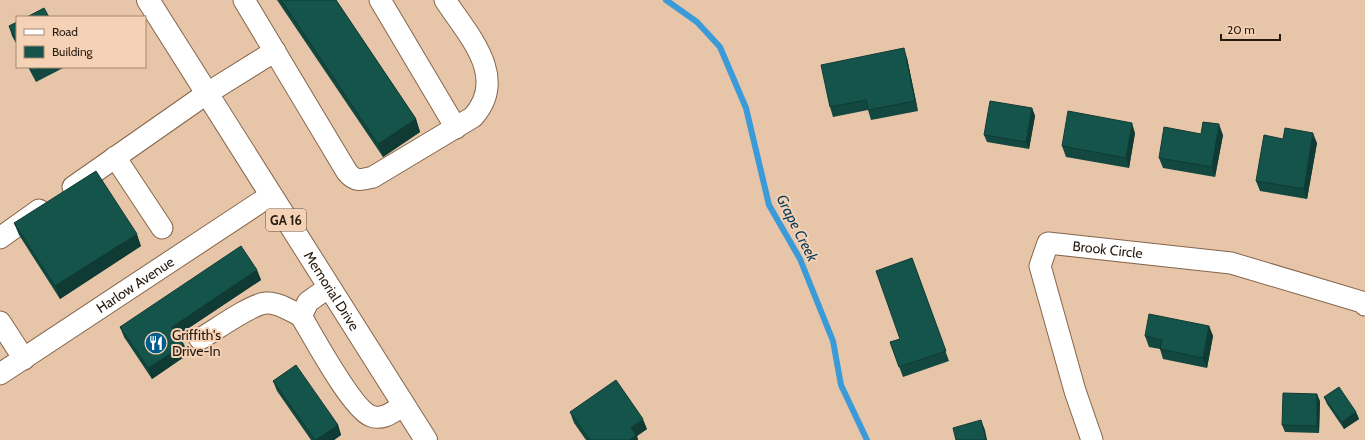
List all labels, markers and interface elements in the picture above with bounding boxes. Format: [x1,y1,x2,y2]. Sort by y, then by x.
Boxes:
legend [16,16,146,68]
scale bar [1221,16,1280,42]
text: 20 m [1227,22,1255,37]
text: Road [52,24,78,39]
text: Building [52,44,94,59]
water label: Grape Creek [772,192,822,265]
road number: GA 16 [266,209,306,231]
street label: Brook Circle [1072,237,1144,262]
street label: Memorial Drive [300,248,363,334]
street label: Harlow Avenue [93,253,177,317]
place label: Griffith's Drive-In [172,326,221,360]
restaurant icon: Griffith's Drive-In [143,330,169,356]

